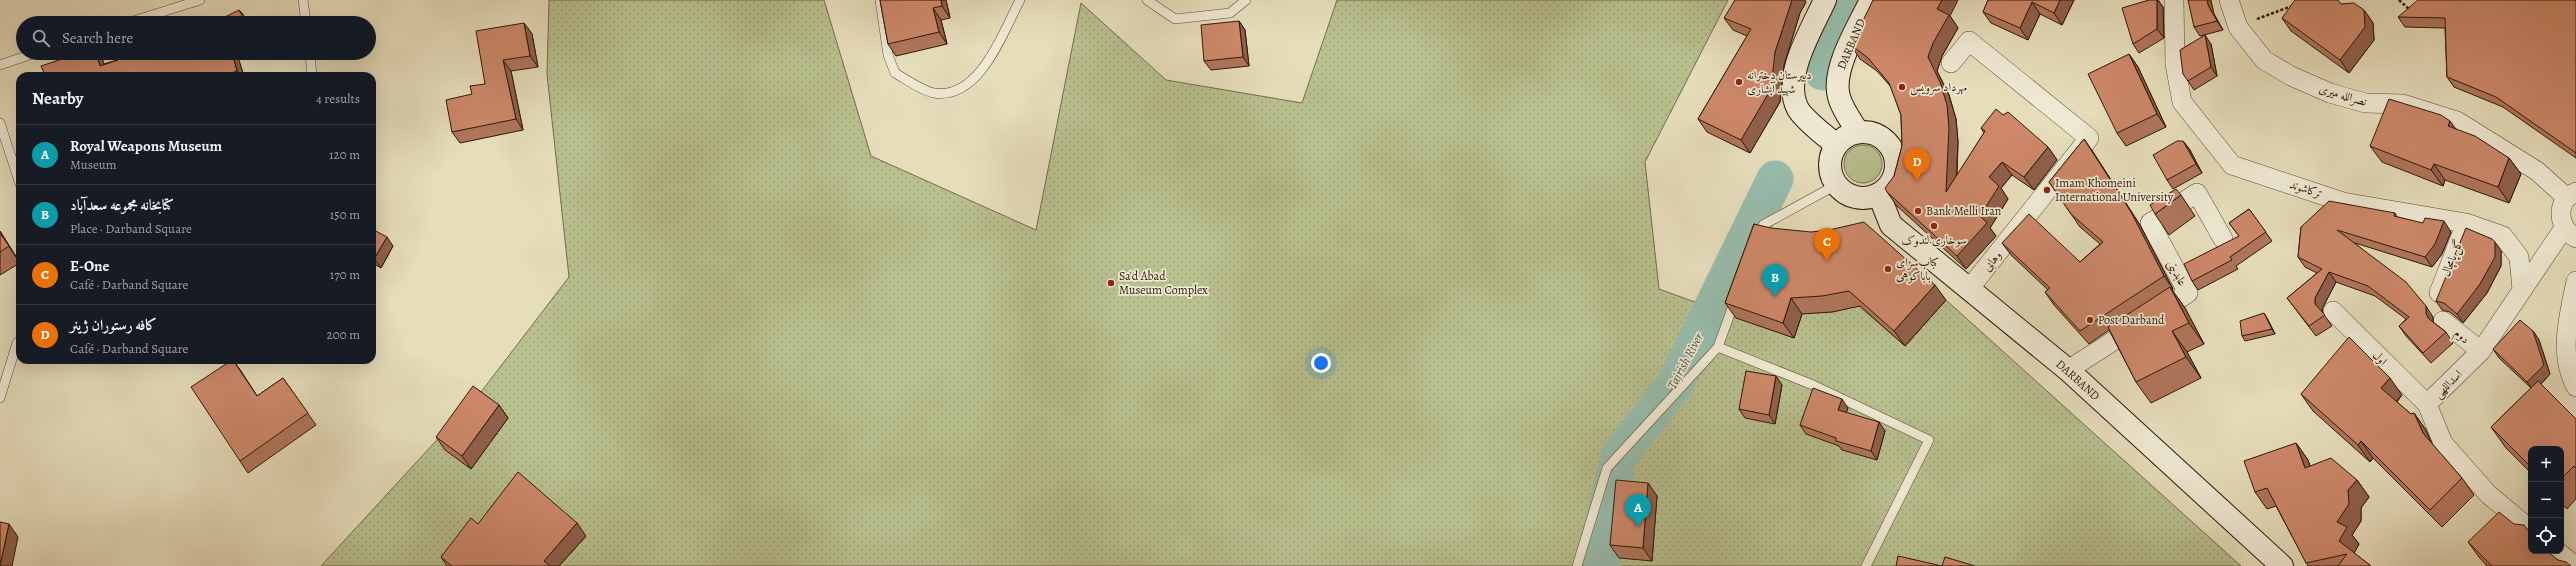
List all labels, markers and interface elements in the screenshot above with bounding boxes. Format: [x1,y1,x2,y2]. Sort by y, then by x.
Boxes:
search box [16,16,376,60]
street label: DARBAND [1833,16,1869,72]
icon: search [30,27,52,49]
text: Search here [62,28,133,48]
place label: دبیرستان دخترانه شهید آبشاری [1747,67,1812,97]
marker: دبیرستان دخترانه شهید آبشاری [1734,77,1744,87]
place label: مهرداد سرویس [1910,79,1967,96]
street label: نصرالله میری [2317,80,2369,110]
marker: مهرداد سرویس [1897,82,1907,92]
text: Nearby [32,87,83,110]
text: 4 results [316,90,360,107]
text: Royal Weapons Museum [70,136,222,156]
text: A [41,146,49,163]
text: 120 m [329,146,360,163]
pin: D [1904,148,1930,181]
text: Museum [70,156,117,173]
place label: Imam Khomeini International University [2055,175,2174,205]
street label: ترکاشوند [2288,176,2325,202]
marker: Imam Khomeini International University [2042,185,2052,195]
text: کتابخانه مجموعه سعدآباد [70,195,174,215]
place label: Bank Melli Iran [1926,203,2002,219]
text: B [41,206,49,223]
text: 150 m [330,206,360,223]
marker: Bank Melli Iran [1913,206,1923,216]
text: Place · Darband Square [70,220,192,237]
marker: سوخاری لندوک [1929,221,1939,231]
pin: C [1814,228,1840,261]
place label: سوخاری لندوک [1901,232,1967,248]
street label: گل پامچال [2437,237,2468,279]
street label: وهابی [1979,247,2006,275]
place label: کباب‌سرای باباکوهی [1896,254,1939,284]
text: E-One [70,256,109,276]
street label: عابدینی [2163,257,2191,289]
pin: B [1762,264,1788,297]
marker: کباب‌سرای باباکوهی [1883,264,1893,274]
text: C [41,266,49,283]
text: 170 m [330,266,360,283]
place label: Sa'd Abad Museum Complex [1119,268,1208,298]
text: Café · Darband Square [70,276,188,293]
marker: Sa'd Abad Museum Complex [1106,278,1116,288]
place label: Post Darband [2098,312,2165,328]
text: کافه رستوران ژینر [70,315,157,335]
marker: Post Darband [2085,315,2095,325]
street label: دوم [2449,325,2473,349]
text: D [40,326,50,343]
text: 200 m [327,326,360,343]
water label: Tajrish River [1663,329,1707,392]
text: Café · Darband Square [70,340,188,357]
street label: اول [2369,347,2391,369]
your location [1311,353,1331,373]
street label: DARBAND [2053,356,2103,404]
street label: اسداللهی [2430,366,2467,402]
map controls [2528,446,2564,554]
button: + [2528,446,2564,482]
button: − [2528,482,2564,518]
pin: A [1625,494,1651,527]
button: locate [2528,518,2564,554]

